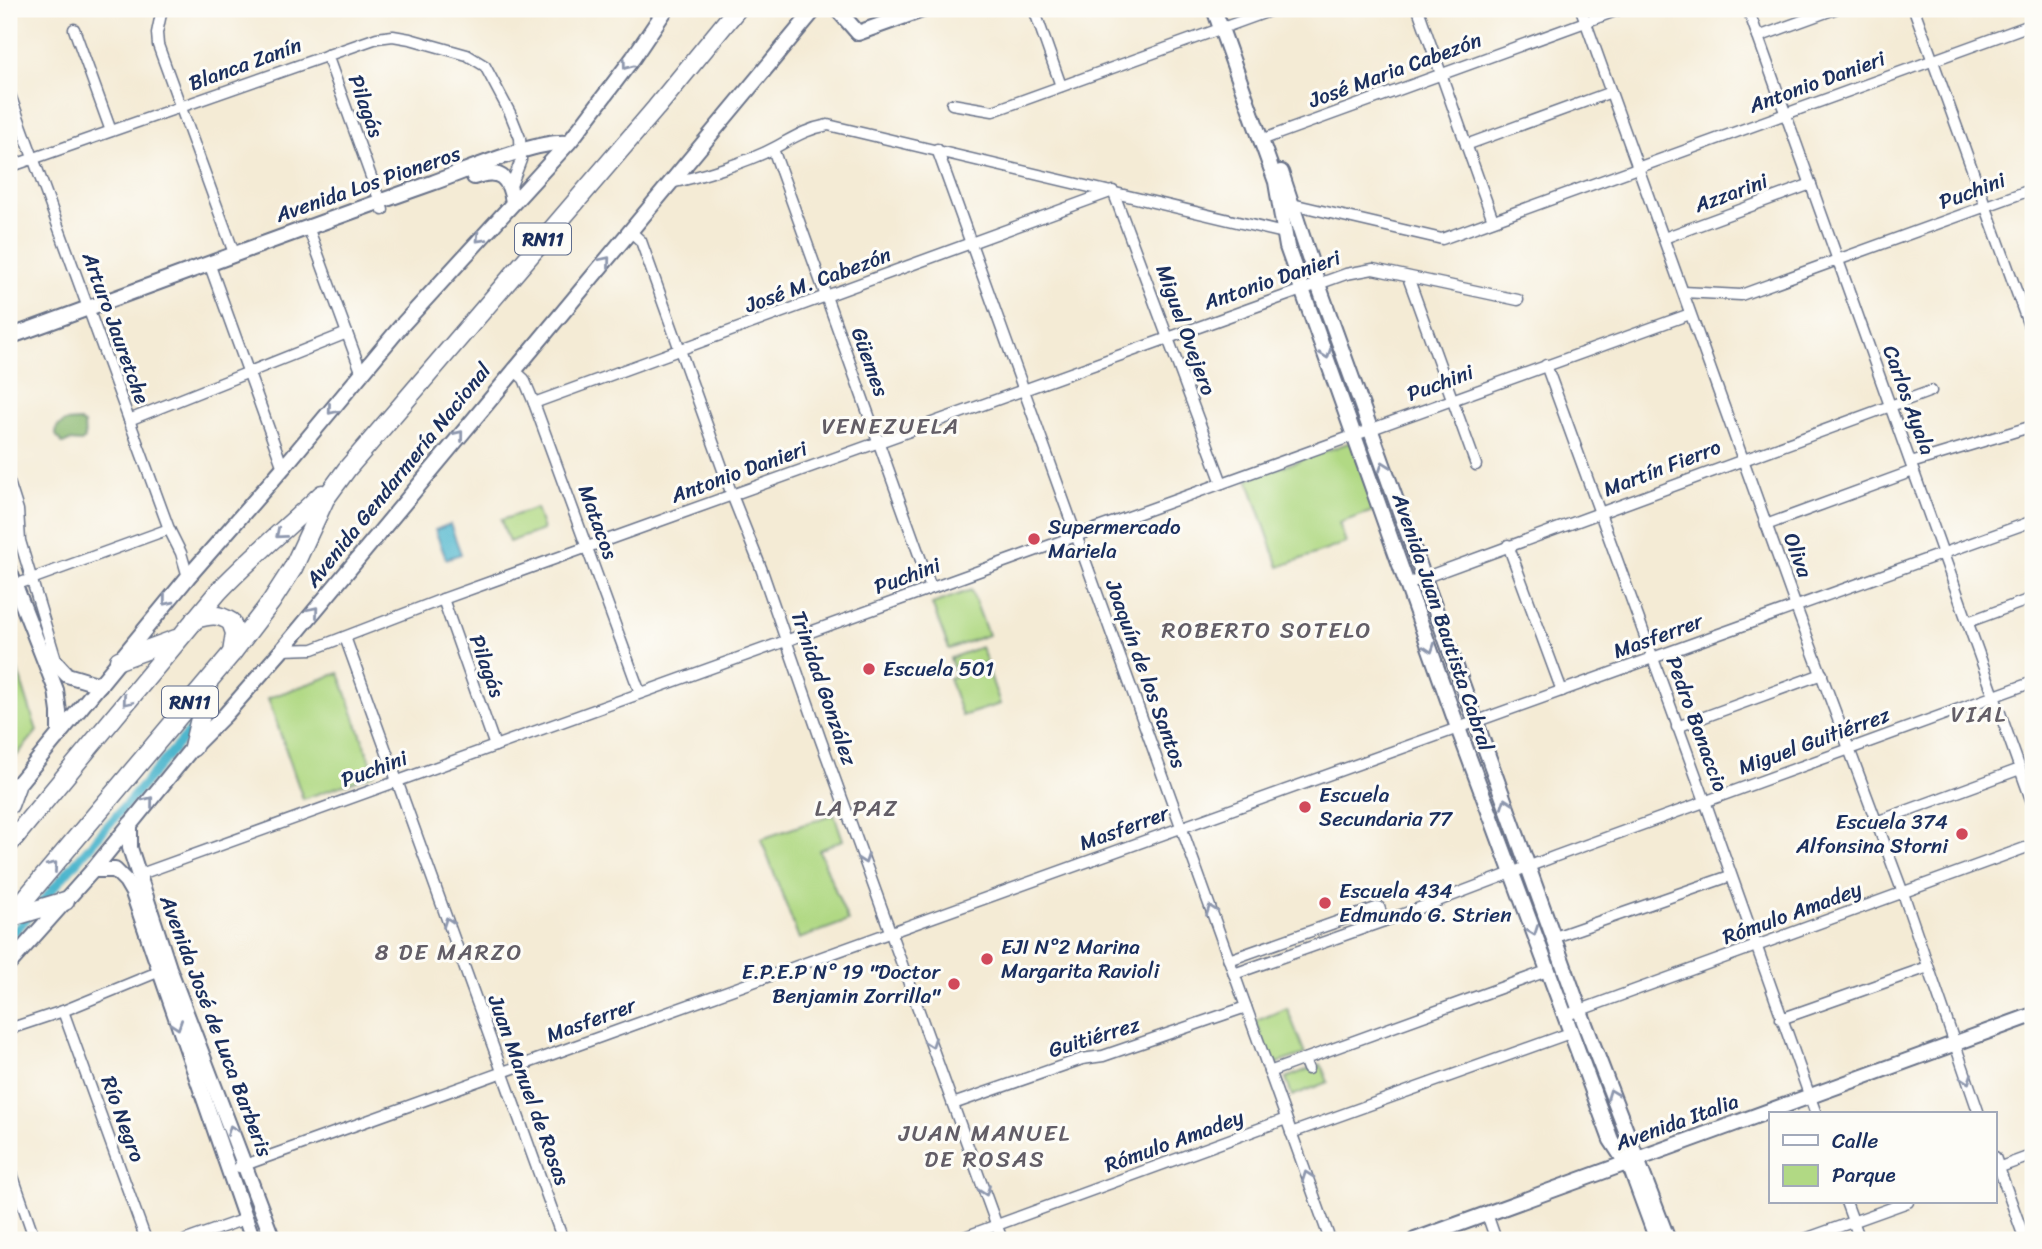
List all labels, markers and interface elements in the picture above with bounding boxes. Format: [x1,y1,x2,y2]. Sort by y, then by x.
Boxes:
street label: José Maria Cabezón [1302,21,1487,119]
street label: Blanca Zanín [183,26,307,102]
street label: Antonio Danieri [1742,39,1892,125]
one-way arrow [623,57,636,70]
street label: Pilagás [337,69,395,143]
street label: Avenida Los Pioneros [269,134,466,234]
street label: Puchini [1933,161,2012,221]
street label: Azzarini [1688,162,1774,224]
road number: RN11 [515,224,571,255]
one-way arrow [475,230,488,243]
street label: José M. Cabezón [738,236,897,324]
street label: Antonio Danieri [1197,238,1347,322]
street label: Arturo Jauretche [71,246,161,409]
one-way arrow [597,257,610,269]
street label: Miguel Ovejero [1145,259,1227,401]
street label: Güemes [840,322,900,403]
street label: Carlos Ayala [1872,340,1947,461]
one-way arrow [1317,347,1331,359]
street label: Avenida Gendarmería Nacional [294,353,502,597]
street label: Puchini [1401,353,1480,413]
one-way arrow [327,403,340,415]
district label: VENEZUELA [822,406,960,447]
street label: Martín Fierro [1597,428,1727,508]
street label: Antonio Danieri [664,429,814,515]
one-way arrow [451,431,463,444]
one-way arrow [1378,461,1392,473]
street label: Matacos [567,479,629,565]
street label: Avenida Juan Bautista Cabral [1381,487,1505,757]
place label: Supermercado Mariela [1048,508,1181,570]
one-way arrow [276,526,289,538]
street label: Oliva [1772,527,1824,583]
marker: Supermercado Mariela [1026,531,1042,547]
street label: Puchini [868,546,947,606]
street label: Joaquín de los Santos [1094,573,1198,774]
one-way arrow [163,594,176,606]
street label: Masferrer [1608,602,1710,670]
street label: Trinidad González [780,605,869,772]
one-way arrow [306,606,318,619]
district label: ROBERTO SOTELO [1161,610,1373,651]
street label: Pilagás [458,629,516,703]
one-way arrow [1422,642,1436,654]
place label: Escuela 501 [883,650,994,688]
street label: Pedro Bonaccio [1655,651,1739,797]
marker: Escuela 501 [861,661,877,677]
road number: RN11 [162,687,218,718]
one-way arrow [123,692,135,705]
district label: VIAL [1951,694,2007,735]
street label: Miguel Guitiérrez [1733,696,1895,786]
street label: Puchini [335,739,414,799]
place label: Escuela Secundaria 77 [1319,776,1454,838]
district label: LA PAZ [815,788,899,829]
street label: Masferrer [1074,794,1176,862]
one-way arrow [141,796,153,809]
one-way arrow [1500,798,1514,810]
marker: Escuela Secundaria 77 [1297,799,1313,815]
place label: Escuela 374 Alfonsina Storni [1795,803,1949,865]
marker: Escuela 374 Alfonsina Storni [1954,826,1970,842]
one-way arrow [856,852,870,864]
one-way arrow [45,861,57,874]
street label: Rómulo Amadey [1717,870,1867,956]
place label: Escuela 434 Edmundo G. Strien [1339,872,1512,934]
street label: Avenida José de Luca Barberis [148,889,284,1163]
marker: Escuela 434 Edmundo G. Strien [1317,895,1333,911]
one-way arrow [1205,904,1219,916]
one-way arrow [442,917,456,929]
one-way arrow [1525,925,1539,937]
place label: EJI N°2 Marina Margarita Ravioli [1001,928,1161,990]
district label: 8 DE MARZO [375,932,523,973]
marker: EJI N°2 Marina Margarita Ravioli [979,951,995,967]
place label: E.P.E.P N° 19 "Doctor Benjamin Zorrilla" [742,953,941,1015]
marker: E.P.E.P N° 19 "Doctor Benjamin Zorrilla" [946,976,962,992]
street label: Masferrer [541,986,643,1054]
street label: Juan Manuel de Rosas [476,988,581,1191]
street label: Guitiérrez [1044,1005,1145,1069]
one-way arrow [169,1018,183,1030]
one-way arrow [923,1036,937,1048]
street label: Río Negro [90,1070,156,1168]
one-way arrow [1958,1073,1972,1085]
street label: Avenida Italia [1609,1082,1744,1162]
one-way arrow [1607,1089,1621,1101]
street label: Rómulo Amadey [1099,1098,1249,1184]
legend [1769,1112,1996,1204]
district label: JUAN MANUEL DE ROSAS [898,1113,1071,1180]
text: Calle [1832,1122,1879,1160]
one-way arrow [227,1125,241,1137]
text: Parque [1832,1156,1896,1194]
one-way arrow [1301,1171,1315,1183]
one-way arrow [976,1184,990,1196]

